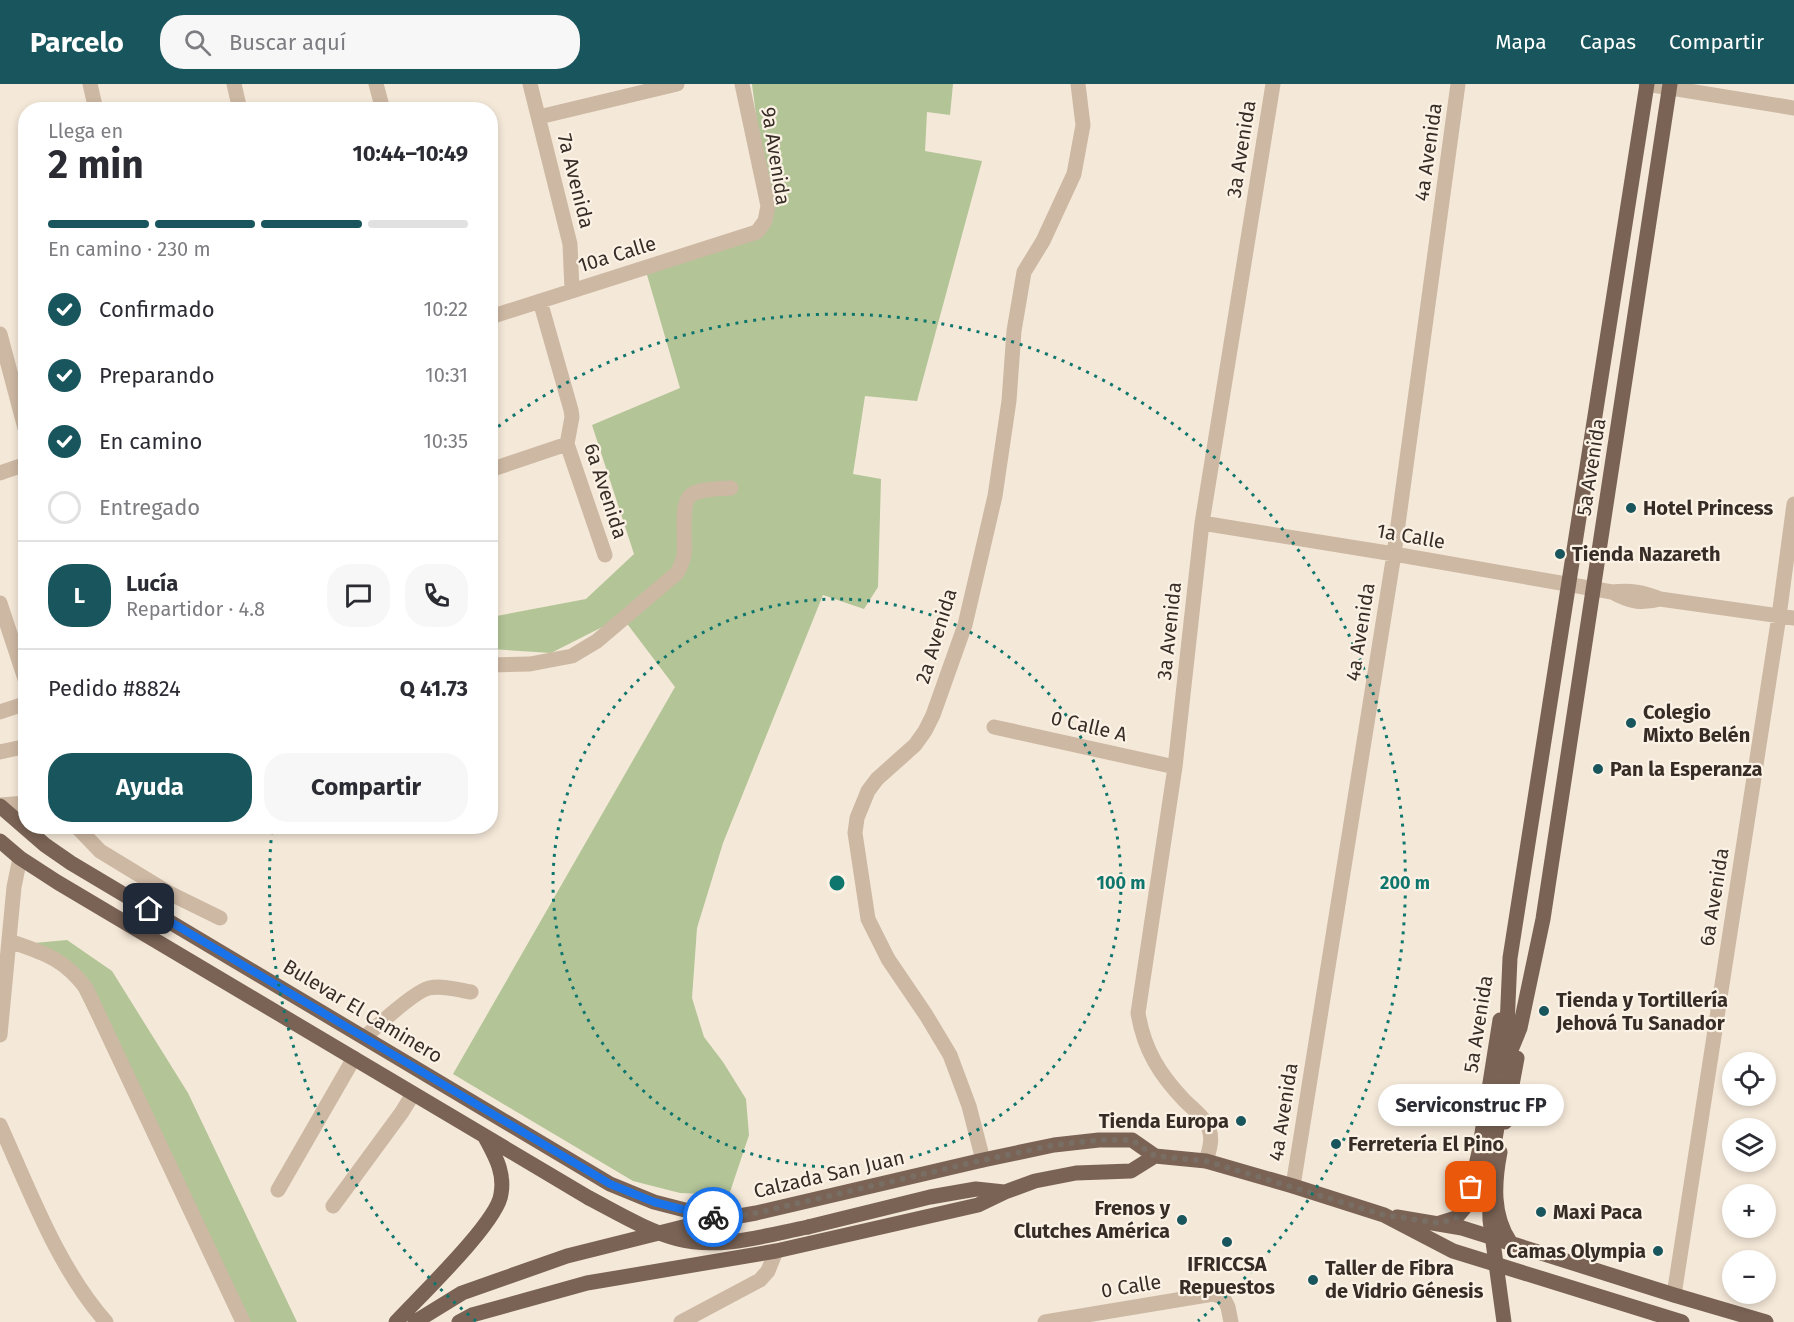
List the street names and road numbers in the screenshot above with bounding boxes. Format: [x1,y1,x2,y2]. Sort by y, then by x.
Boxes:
street label: 3a Avenida [1221,98,1261,200]
street label: 4a Avenida [1409,101,1447,203]
street label: 9a Avenida [756,105,796,207]
street label: 7a Avenida [553,131,599,231]
street label: 10a Calle [575,231,659,277]
street label: 5a Avenida [1571,416,1611,518]
street label: 6a Avenida [579,440,633,542]
street label: 1a Calle [1375,518,1447,554]
street label: 3a Avenida [1152,581,1186,681]
street label: 4a Avenida [1340,581,1380,683]
street label: 2a Avenida [910,586,962,686]
street label: 0 Calle A [1049,706,1130,747]
street label: 6a Avenida [1694,846,1734,948]
street label: Bulevar El Caminero [279,954,447,1068]
street label: 5a Avenida [1458,973,1498,1075]
street label: 4a Avenida [1263,1061,1303,1163]
street label: Calzada San Juan [751,1145,907,1203]
street label: 0 Calle [1099,1269,1163,1303]

